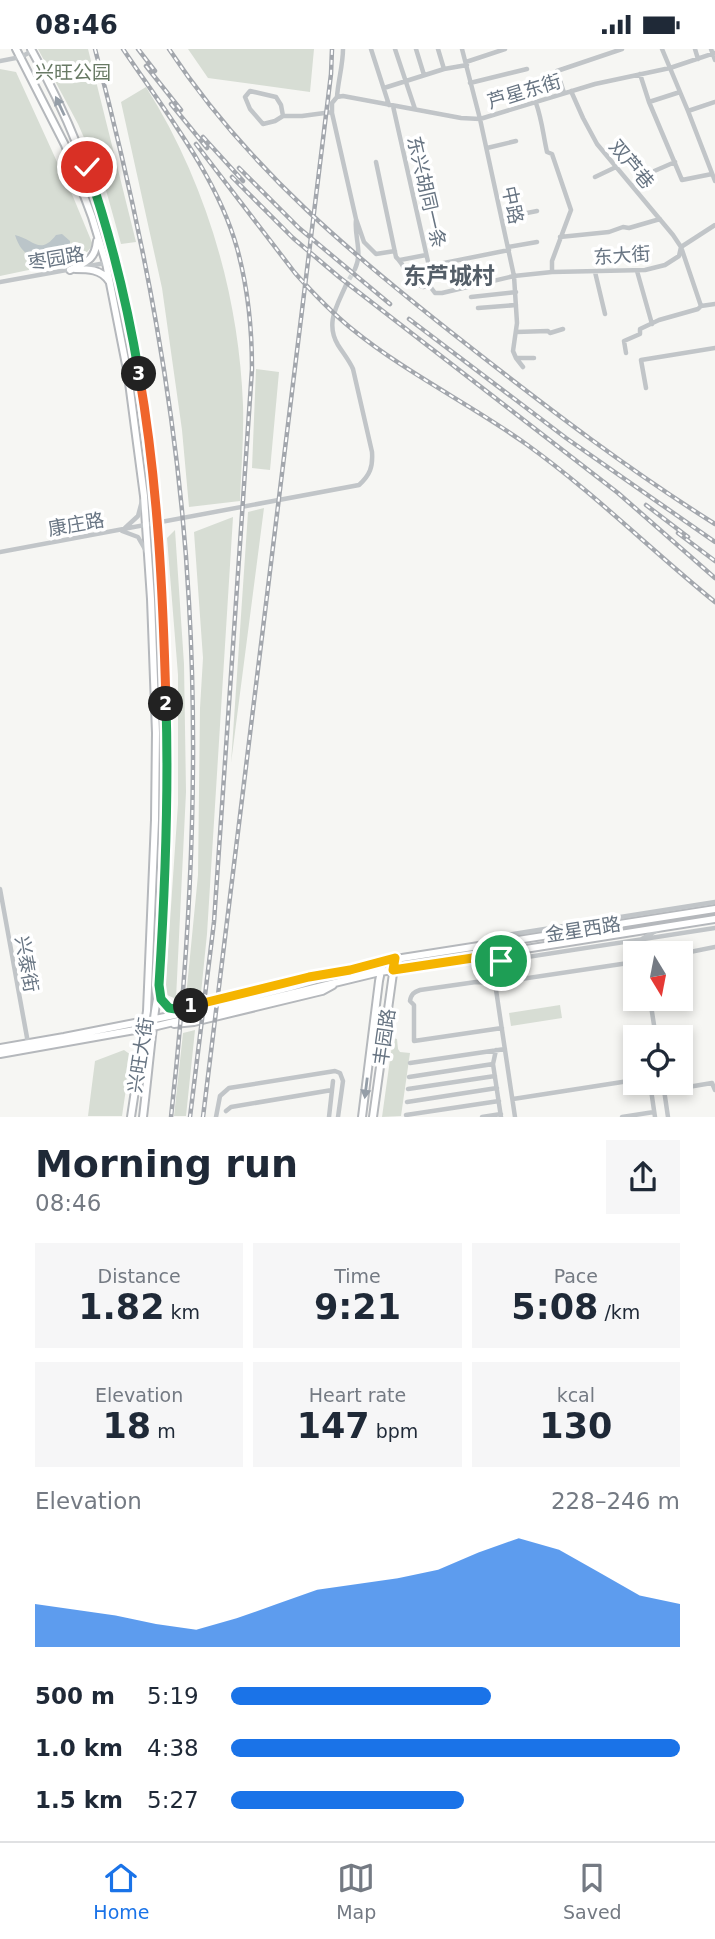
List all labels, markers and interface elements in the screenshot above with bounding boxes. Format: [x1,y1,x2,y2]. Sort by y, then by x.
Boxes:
text: 08:46 [35,10,118,40]
park label: 兴旺公园 [35,61,111,83]
street label: 芦星东街 [484,69,564,113]
one-way arrow [54,96,65,116]
street label: 东兴胡同一条 [403,134,451,250]
street label: 双芦巷 [605,135,659,193]
pin [57,137,117,197]
icon: check [68,148,106,186]
street label: 中路 [498,184,528,226]
street label: 枣园路 [26,242,86,274]
street label: 东大街 [593,242,651,268]
district label: 东芦城村 [403,263,495,289]
pin: 3 [122,357,156,391]
text: 3 [132,362,145,384]
street label: 康庄路 [46,508,106,540]
pin: 2 [148,687,184,721]
text: 2 [159,692,172,714]
street label: 金星西路 [544,912,622,946]
pin [471,931,531,991]
street label: 兴泰街 [11,934,43,994]
north arrow [623,941,693,1011]
map controls [623,941,693,1095]
icon: arrive [482,942,520,980]
pin: 1 [174,989,208,1023]
text: 1 [184,994,197,1016]
street label: 丰园路 [369,1007,399,1067]
street label: 兴旺大街 [123,1016,157,1094]
button: locate [623,1025,693,1095]
one-way arrow [360,1077,371,1099]
button: share [606,1140,680,1214]
text: Morning run [35,1142,298,1186]
text: 08:46 [35,1190,101,1216]
text: Distance [98,1265,181,1287]
text: Time [334,1265,381,1287]
text: Pace [554,1265,598,1287]
text: 1.82 [78,1287,165,1327]
text: 9:21 [314,1287,401,1327]
text: 5:08 [511,1287,598,1327]
text: km [165,1301,200,1323]
text: /km [598,1301,640,1323]
text: Elevation [95,1384,183,1406]
text: Heart rate [309,1384,406,1406]
text: kcal [557,1384,595,1406]
text: 18 [103,1406,151,1446]
text: 147 [297,1406,370,1446]
text: 130 [539,1406,612,1446]
text: m [151,1420,176,1442]
text: bpm [370,1420,418,1442]
text: Elevation [35,1488,142,1514]
text: 228–246 m [551,1488,680,1514]
text: 500 m [35,1683,115,1709]
text: 5:19 [147,1683,199,1709]
text: 1.0 km [35,1735,123,1761]
text: 4:38 [147,1735,199,1761]
text: 1.5 km [35,1787,123,1813]
text: 5:27 [147,1787,199,1813]
tab: Home [93,1859,149,1923]
tab: Map [336,1859,376,1923]
tab: Saved [563,1859,622,1923]

